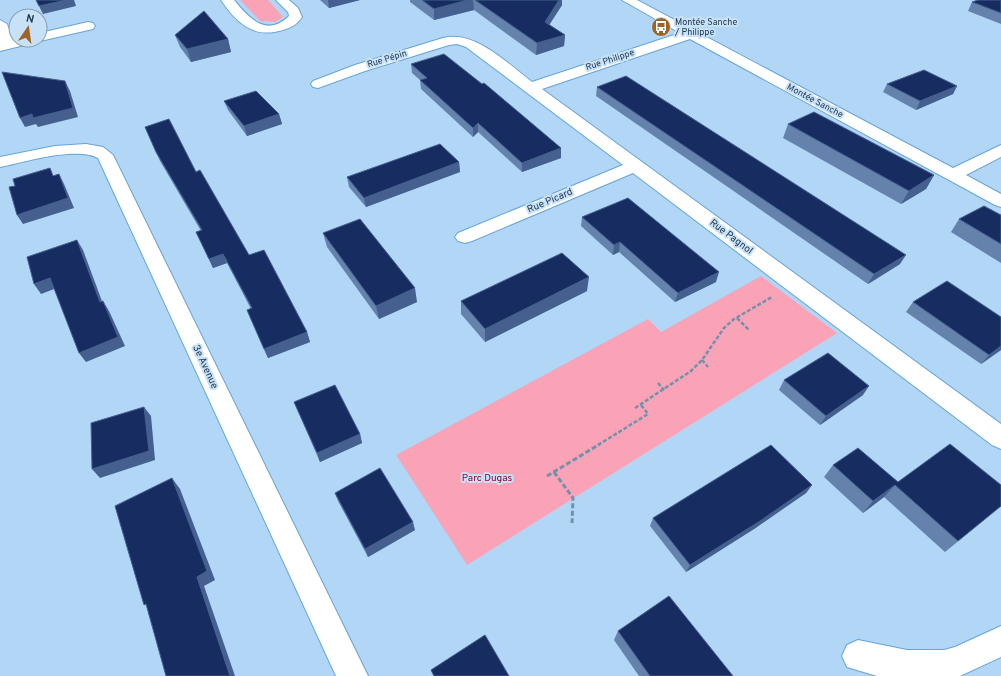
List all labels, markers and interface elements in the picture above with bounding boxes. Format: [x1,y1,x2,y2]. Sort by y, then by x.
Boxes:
north arrow [8,8,48,48]
text: N [25,12,35,27]
bus stop icon: Montée Sanche / Philippe [650,16,672,38]
place label: Montée Sanche / Philippe [674,17,737,38]
street label: Rue Philippe [584,47,636,73]
street label: Rue Pépin [366,48,408,70]
street label: Montée Sanche [785,82,845,121]
street label: Rue Picard [525,186,575,216]
street label: Rue Pagnol [707,216,755,258]
street label: 3e Avenue [189,343,221,391]
park label: Parc Dugas [462,472,513,485]

